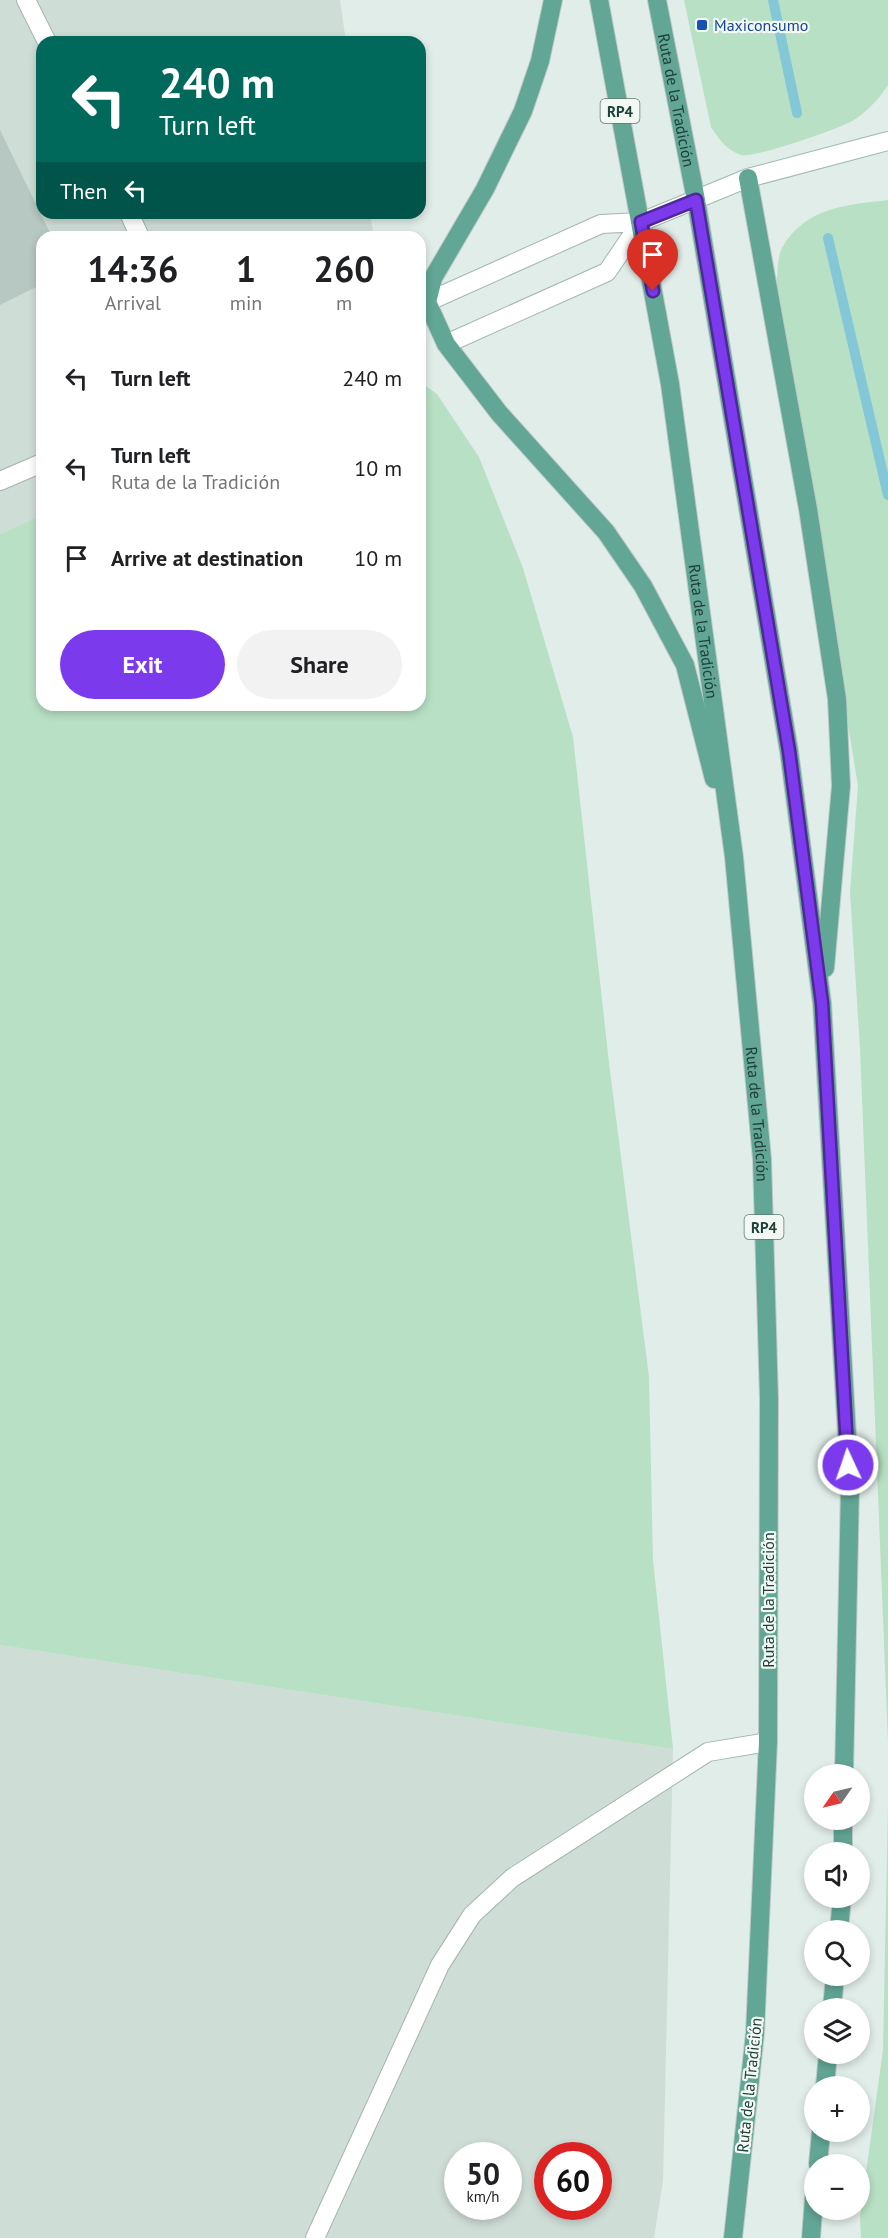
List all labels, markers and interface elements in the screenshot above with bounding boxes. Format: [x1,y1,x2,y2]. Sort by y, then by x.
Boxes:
place label: Maxiconsumo [714,15,808,35]
marker: Maxiconsumo [695,18,709,32]
street label: Ruta de la Tradición [654,32,699,169]
text: 240 m [159,55,275,110]
icon: left [60,60,138,138]
road number: RP4 [600,99,640,123]
text: Turn left [159,108,256,142]
icon: left [119,174,152,207]
text: Then [60,177,107,205]
pin [627,229,678,291]
icon: arrive [636,238,669,271]
text: 14:36 [87,245,179,292]
text: 1 [236,245,256,292]
text: 260 [314,245,375,292]
text: Arrival [105,290,161,316]
text: min [230,290,262,316]
text: m [336,290,352,316]
icon: left [60,362,93,395]
text: Turn left [111,364,191,392]
text: 240 m [342,364,402,392]
text: Turn left [111,441,191,469]
icon: left [60,452,93,485]
text: 10 m [354,454,402,482]
text: Ruta de la Tradición [111,469,280,495]
icon: arrive [60,542,93,575]
text: Arrive at destination [111,544,303,572]
text: 10 m [354,544,402,572]
street label: Ruta de la Tradición [684,563,722,700]
button: Exit [60,630,225,699]
button: Share [237,630,402,699]
street label: Ruta de la Tradición [742,1046,773,1182]
road number: RP4 [744,1215,783,1239]
position arrow [816,1433,880,1497]
street label: Ruta de la Tradición [758,1532,778,1668]
north arrow [804,1764,870,1830]
map controls [804,1764,870,2220]
button: sound [804,1842,870,1908]
button: search [804,1920,870,1986]
button: layers [804,1998,870,2064]
street label: Ruta de la Tradición [732,2017,766,2153]
button: + [804,2076,870,2142]
speed limit sign: 60 [534,2142,612,2220]
text: 50 [466,2154,500,2193]
button: − [804,2154,870,2220]
text: km/h [467,2187,499,2206]

